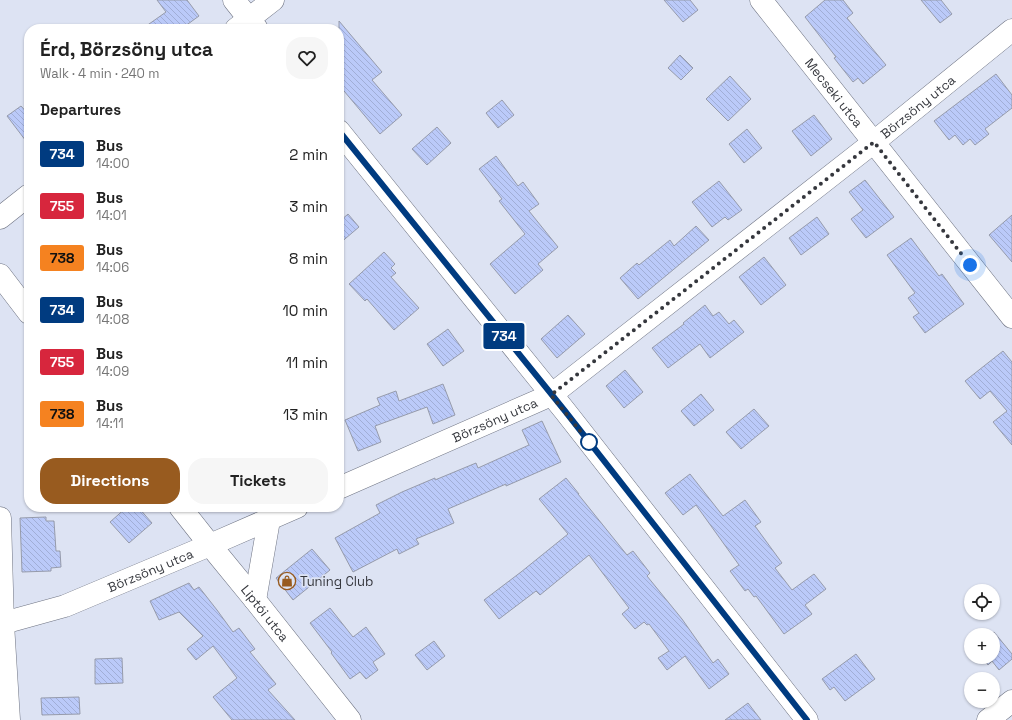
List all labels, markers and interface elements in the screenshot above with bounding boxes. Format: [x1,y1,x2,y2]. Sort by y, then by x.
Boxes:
text: Érd, Börzsöny utca [40,37,213,62]
button: heart [286,37,328,79]
street label: Mecseki utca [802,54,867,131]
text: Walk · 4 min · 240 m [40,65,159,82]
street label: Börzsöny utca [877,71,959,142]
text: Departures [40,100,121,119]
text: Bus [96,136,123,155]
text: 734 [49,145,75,163]
text: 2 min [289,145,328,164]
text: 14:00 [96,155,130,172]
text: Bus [96,188,123,207]
text: 755 [50,197,74,215]
text: 3 min [289,197,328,216]
text: 14:01 [96,207,127,224]
text: Bus [96,240,123,259]
text: 738 [50,249,74,267]
text: 8 min [289,249,328,268]
your location [960,255,980,275]
text: 14:06 [96,259,129,276]
text: Bus [96,292,123,311]
text: 734 [49,301,75,319]
text: 10 min [282,301,328,320]
text: 14:08 [96,311,129,328]
line badge: 734 [481,323,527,349]
text: 734 [491,327,517,345]
text: Bus [96,344,123,363]
text: 755 [50,353,74,371]
text: 11 min [286,353,328,372]
text: 14:09 [96,363,129,380]
street label: Börzsöny utca [449,393,540,446]
text: Bus [96,396,123,415]
text: 738 [50,405,74,423]
text: 13 min [283,405,328,424]
text: 14:11 [96,415,124,432]
unlabelled marker [580,433,598,451]
button: Directions [40,458,180,504]
button: Tickets [188,458,328,504]
street label: Börzsöny utca [105,544,196,596]
shop icon: Tuning Club [277,571,297,591]
place label: Tuning Club [300,573,373,590]
street label: Liptói utca [237,581,293,645]
map controls [964,584,1000,708]
button: locate [964,584,1000,620]
button: + [964,628,1000,664]
button: − [964,672,1000,708]

